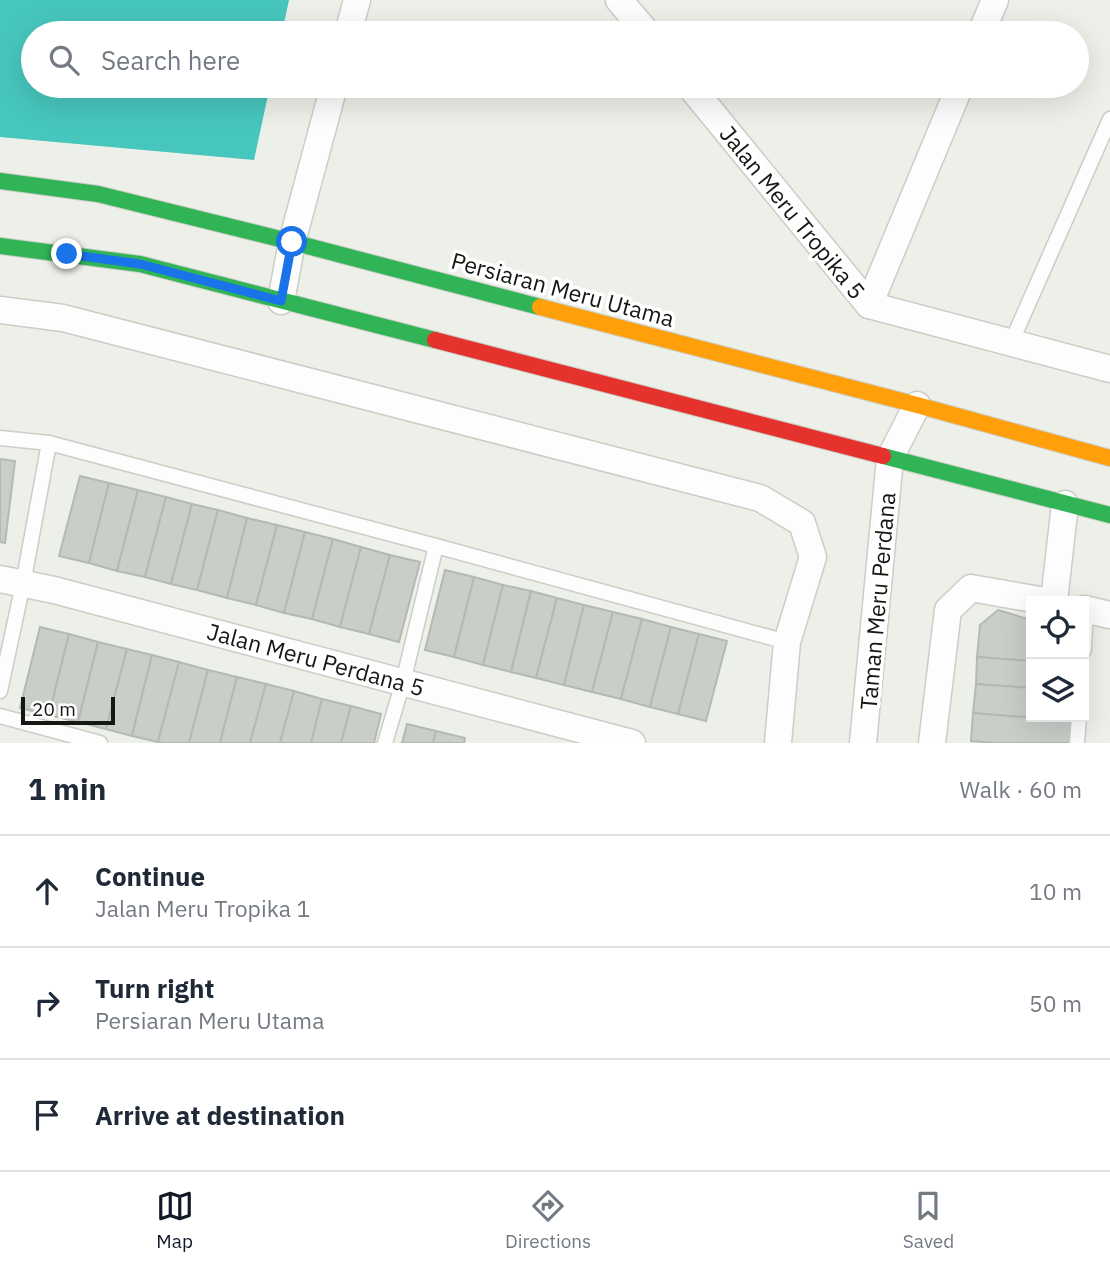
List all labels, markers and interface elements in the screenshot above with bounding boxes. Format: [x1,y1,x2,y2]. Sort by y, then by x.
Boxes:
search box [21,21,1089,98]
icon: search [45,41,83,79]
text: Search here [101,43,240,77]
street label: Jalan Meru Tropika 5 [714,119,872,305]
route start [276,226,307,257]
route end [51,238,82,269]
street label: Persiaran Meru Utama [448,245,678,333]
street label: Taman Meru Perdana [853,491,901,711]
map controls [1026,596,1089,722]
button: locate [1026,596,1089,659]
street label: Jalan Meru Perdana 5 [204,616,428,702]
button: layers [1026,659,1089,722]
scale bar [21,694,116,726]
text: 20 m [32,697,76,721]
text: 1 min [28,769,106,808]
text: Walk · 60 m [960,774,1082,804]
text: Continue [95,859,205,893]
icon: ahead [28,872,66,910]
text: 10 m [1029,876,1082,906]
text: Jalan Meru Tropika 1 [95,893,310,923]
text: Turn right [95,971,214,1005]
icon: right [28,984,66,1022]
text: 50 m [1029,988,1082,1018]
text: Persiaran Meru Utama [95,1005,324,1035]
icon: arrive [28,1096,66,1134]
text: Arrive at destination [95,1098,345,1132]
tab: Map [156,1187,194,1253]
tab: Directions [505,1187,591,1253]
tab: Saved [903,1187,954,1253]

